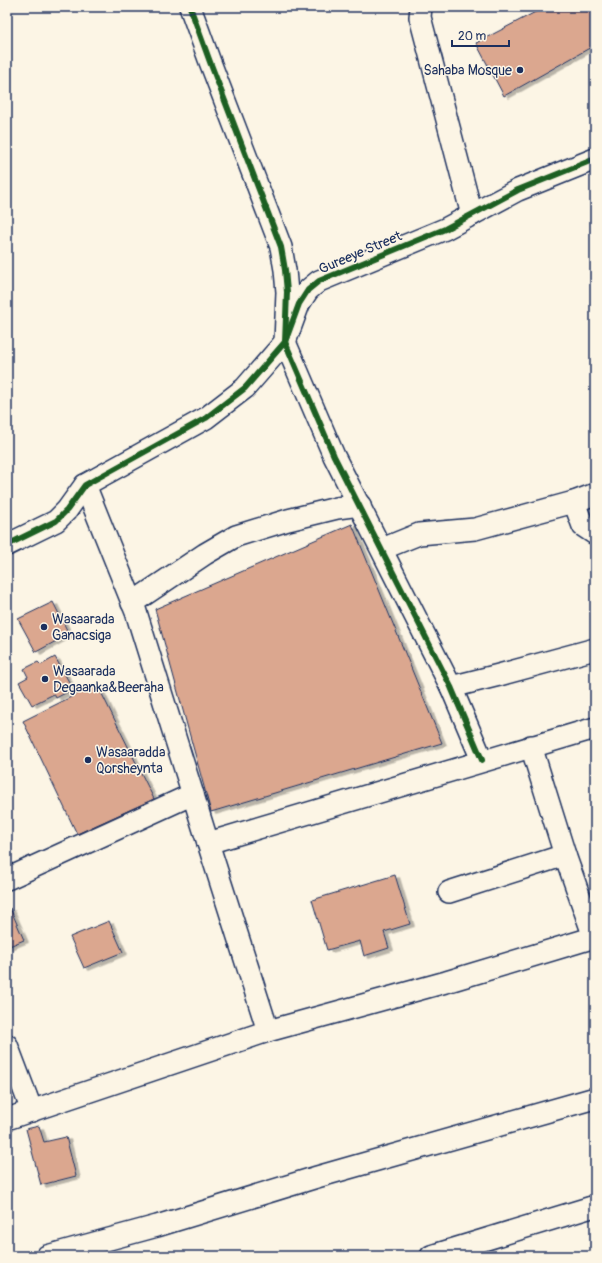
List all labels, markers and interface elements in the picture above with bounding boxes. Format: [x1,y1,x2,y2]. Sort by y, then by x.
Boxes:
scale bar [452,22,509,48]
text: 20 m [458,29,487,44]
place label: Sahaba Mosque [423,62,512,79]
marker: Sahaba Mosque [515,65,525,75]
street label: Gureeye Street [316,227,405,278]
place label: Wasaarada Ganacsiga [52,611,115,644]
marker: Wasaarada Ganacsiga [39,622,49,632]
place label: Wasaarada Degaanka&Beeraha [53,663,164,696]
marker: Wasaarada Degaanka&Beeraha [40,674,50,684]
place label: Wasaaradda Qorsheynta [96,744,165,777]
marker: Wasaaradda Qorsheynta [83,755,93,765]

